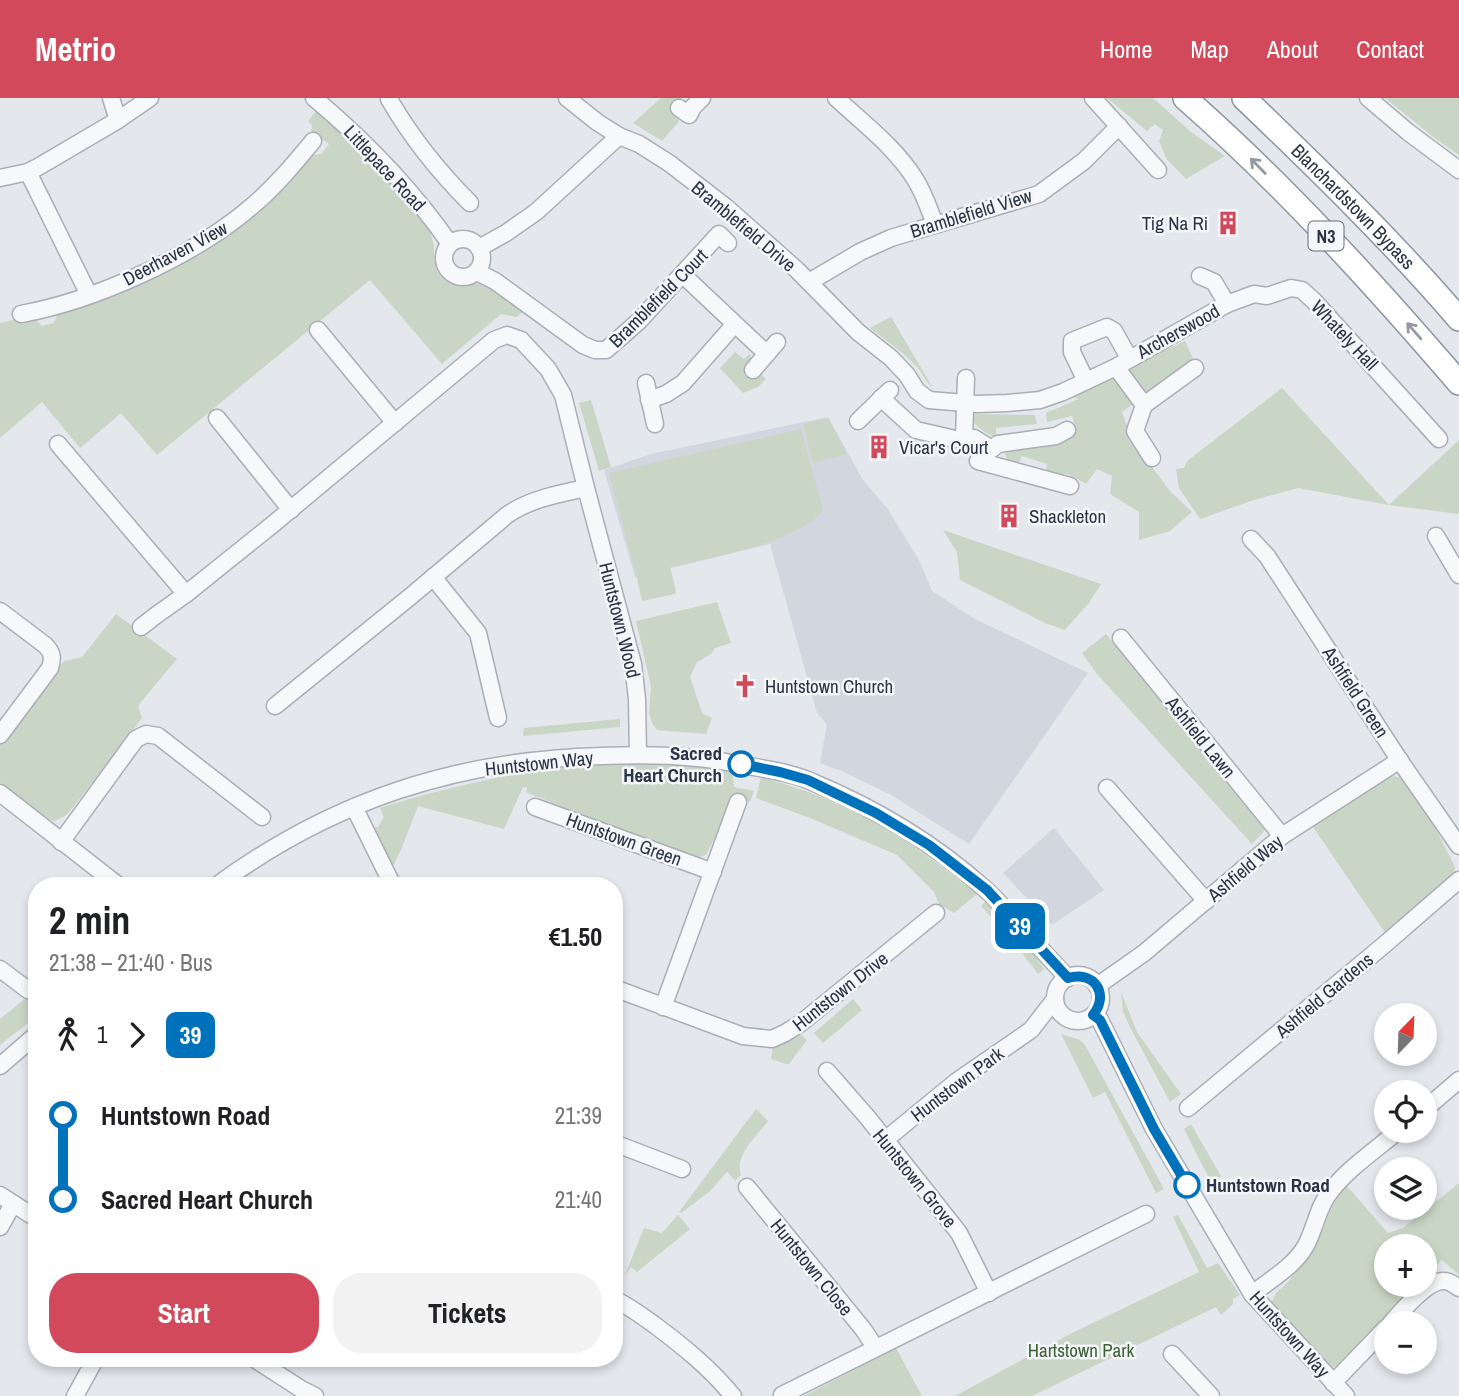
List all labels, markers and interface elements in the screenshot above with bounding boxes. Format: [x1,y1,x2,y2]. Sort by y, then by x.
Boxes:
text: Metrio [35,27,116,71]
text: Home [1100,33,1152,65]
text: Map [1190,33,1229,65]
text: About [1267,33,1318,65]
text: Contact [1356,33,1424,65]
street label: Littlepace Road [338,119,432,217]
street label: Blanchardstown Bypass [1286,138,1421,275]
one-way arrow [1250,158,1267,175]
street label: Bramblefield Drive [686,175,802,277]
street label: Bramblefield View [907,182,1036,244]
building icon: Tig Na Ri [1214,209,1242,237]
place label: Tig Na Ri [1142,210,1208,236]
street label: Deerhaven View [118,214,232,291]
road number: N3 [1308,222,1344,251]
street label: Bramblefield Court [603,242,714,353]
street label: Whately Hall [1306,294,1384,376]
street label: Archerswood [1131,298,1224,365]
one-way arrow [1406,323,1422,341]
building icon: Vicar's Court [865,433,893,461]
place label: Vicar's Court [899,434,989,460]
building icon: Shackleton [995,502,1023,530]
place label: Shackleton [1029,503,1106,529]
street label: Huntstown Wood [593,559,647,681]
street label: Ashfield Green [1316,640,1395,743]
church icon: Huntstown Church [731,672,759,700]
place label: Huntstown Church [765,673,893,699]
street label: Ashfield Lawn [1159,690,1242,783]
place label: Sacred Heart Church [623,740,722,788]
street label: Huntstown Way [484,744,595,782]
marker: Sacred Heart Church [728,751,754,777]
street label: Huntstown Green [563,806,685,872]
street label: Ashfield Way [1201,829,1288,908]
text: 2 min [49,895,130,946]
line badge: 39 [988,903,1052,949]
text: 39 [1009,910,1031,942]
text: €1.50 [549,919,602,954]
street label: Huntstown Drive [787,945,893,1037]
street label: Ashfield Gardens [1269,946,1379,1044]
text: 21:38 – 21:40 · Bus [49,947,213,978]
north arrow [1374,1003,1437,1066]
map controls [1374,1003,1437,1374]
icon: walk [49,1016,87,1054]
icon: forward [118,1016,156,1054]
text: 1 [97,1019,108,1050]
text: 39 [180,1019,201,1051]
street label: Huntstown Park [905,1040,1009,1127]
button: locate [1374,1080,1437,1143]
text: Huntstown Road [101,1098,270,1133]
text: 21:39 [555,1100,602,1131]
street label: Huntstown Grove [867,1123,963,1233]
button: layers [1374,1157,1437,1220]
marker: Huntstown Road [1174,1172,1200,1198]
place label: Huntstown Road [1206,1172,1330,1198]
text: Sacred Heart Church [101,1182,313,1217]
text: 21:40 [555,1184,602,1215]
street label: Huntstown Close [765,1213,859,1321]
button: + [1374,1234,1437,1297]
button: Start [49,1273,319,1353]
button: Tickets [333,1273,602,1353]
street label: Huntstown Way [1244,1285,1336,1383]
button: − [1374,1311,1437,1374]
park label: Hartstown Park [1028,1337,1134,1363]

